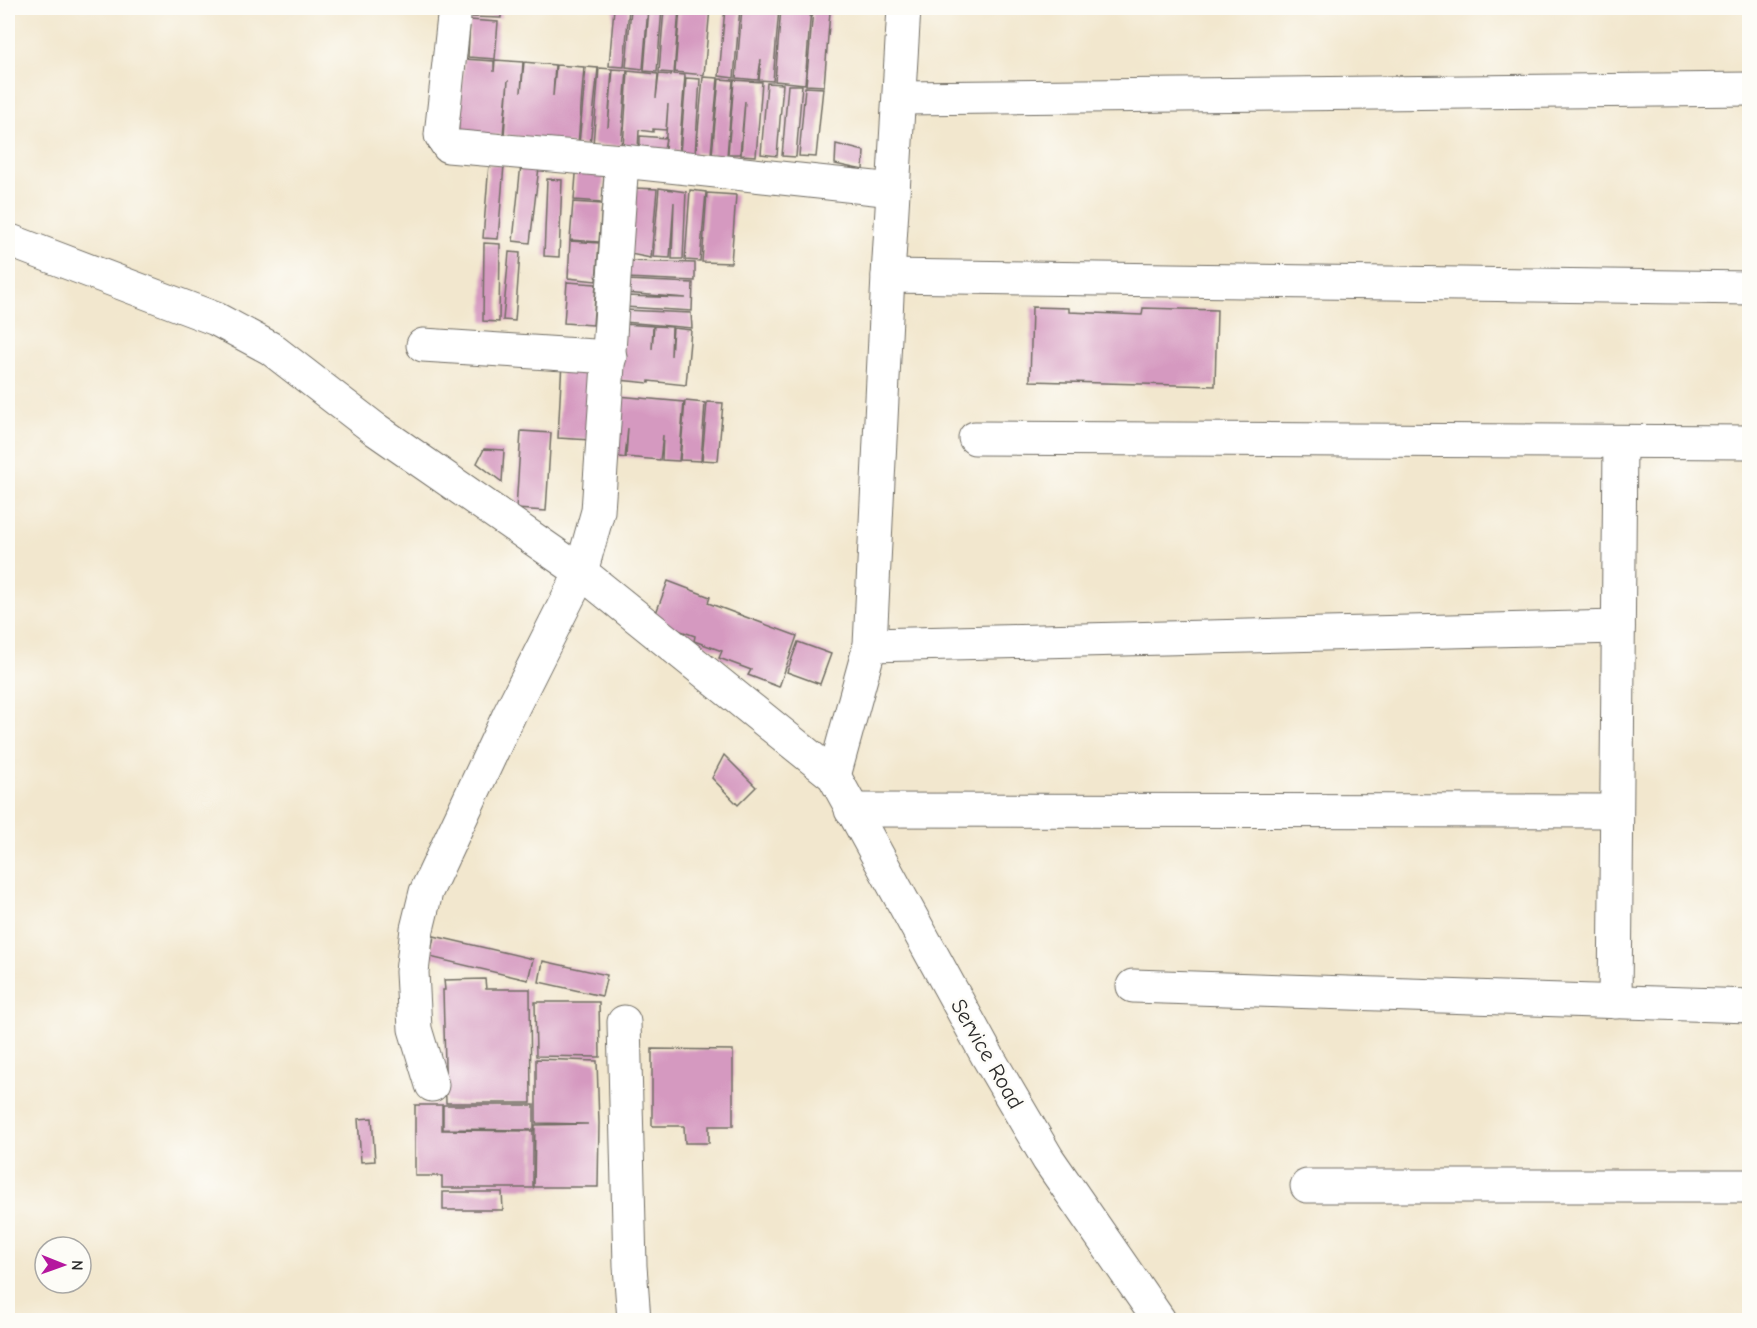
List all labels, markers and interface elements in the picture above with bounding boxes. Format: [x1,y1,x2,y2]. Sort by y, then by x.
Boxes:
street label: Service Road [945,994,1029,1114]
north arrow [33,1235,93,1295]
text: N [68,1260,86,1271]

